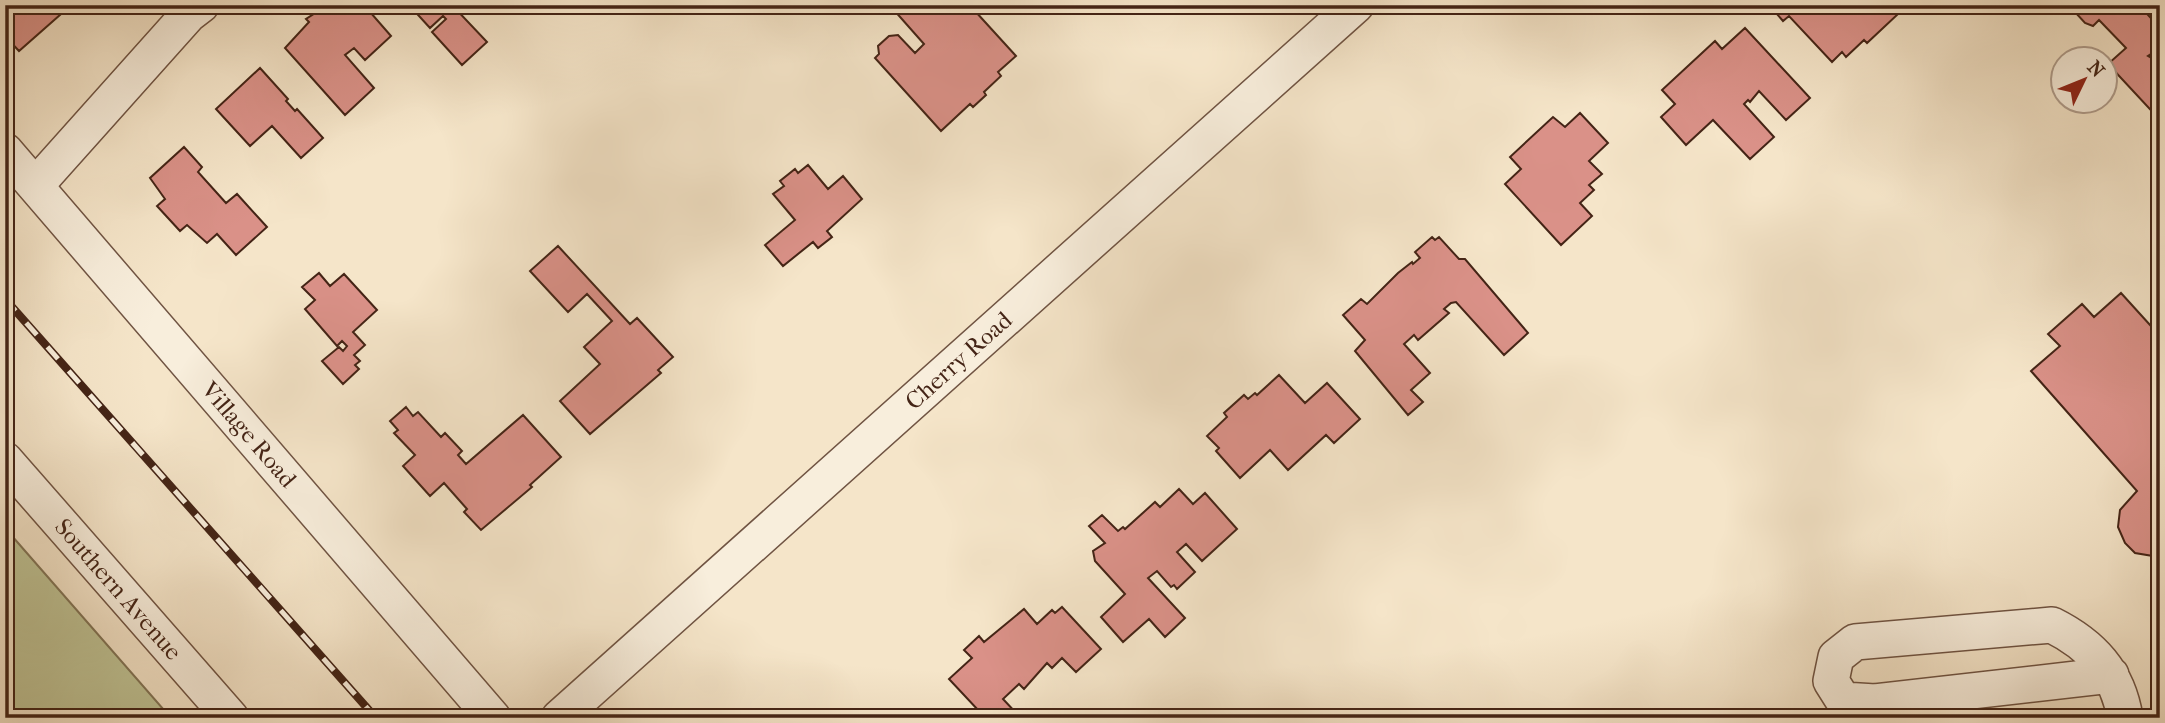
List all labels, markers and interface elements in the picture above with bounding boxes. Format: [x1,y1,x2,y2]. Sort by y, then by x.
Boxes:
north arrow [2050,46,2120,116]
text: N [2083,56,2109,82]
street label: Cherry Road [899,305,1018,415]
street label: Village Road [195,375,303,494]
street label: Southern Avenue [49,513,188,666]

